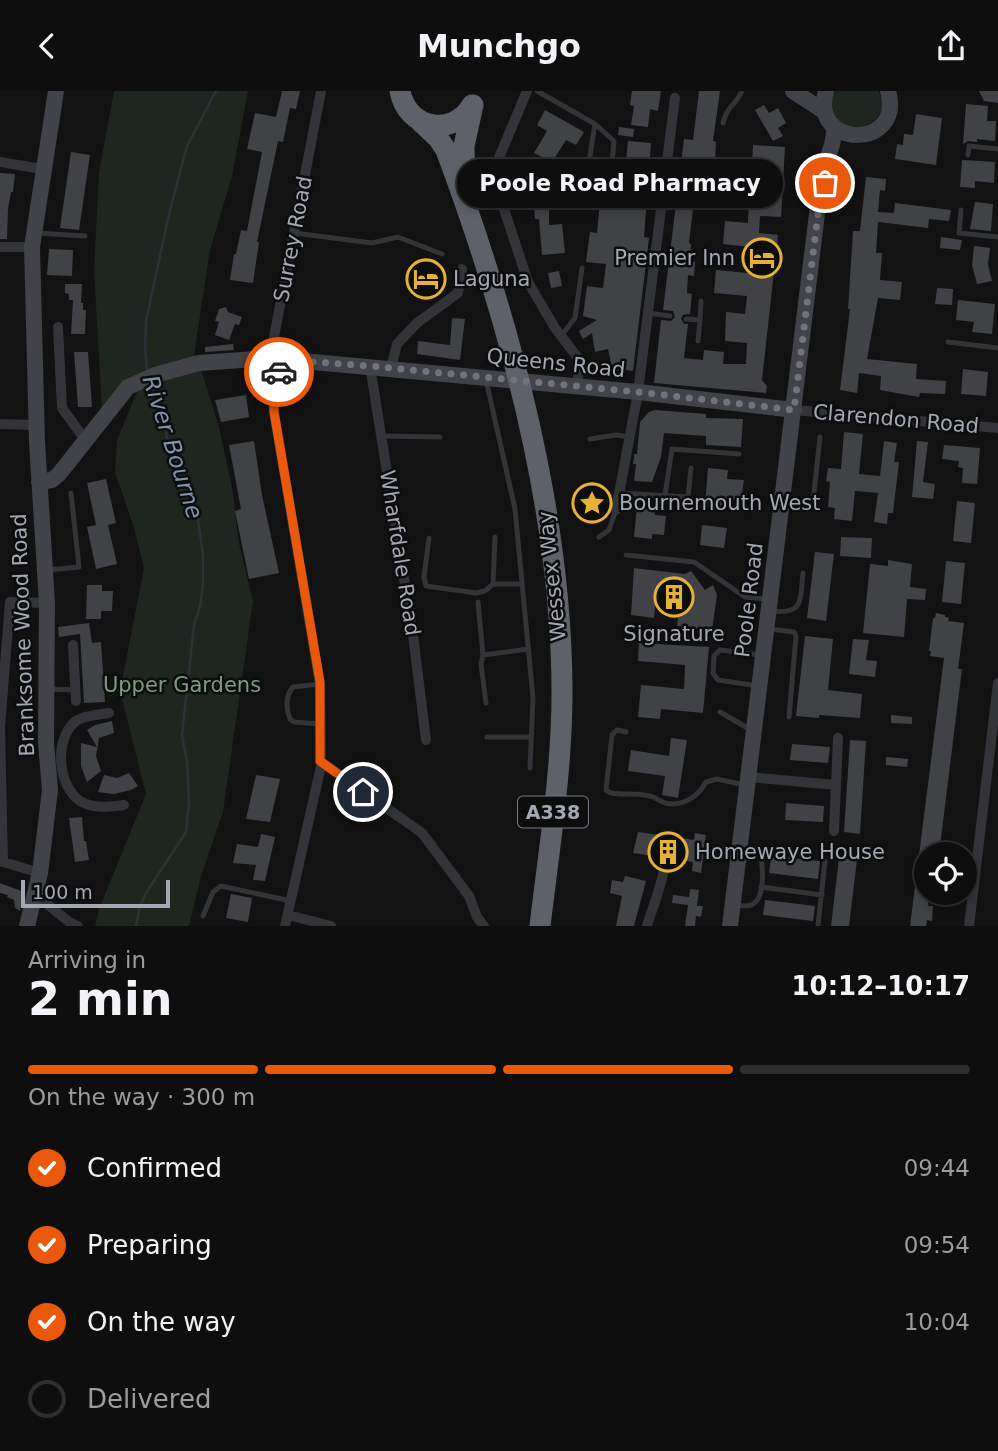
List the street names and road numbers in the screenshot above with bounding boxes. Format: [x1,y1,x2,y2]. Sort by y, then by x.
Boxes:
street label: Surrey Road [269,174,317,304]
street label: Queens Road [485,344,627,382]
street label: Clarendon Road [812,400,980,438]
street label: Wharfdale Road [375,469,425,637]
street label: Wessex Way [533,510,571,642]
street label: Branksome Wood Road [7,513,39,757]
street label: Poole Road [730,541,768,659]
road number: A338 [518,797,588,827]

